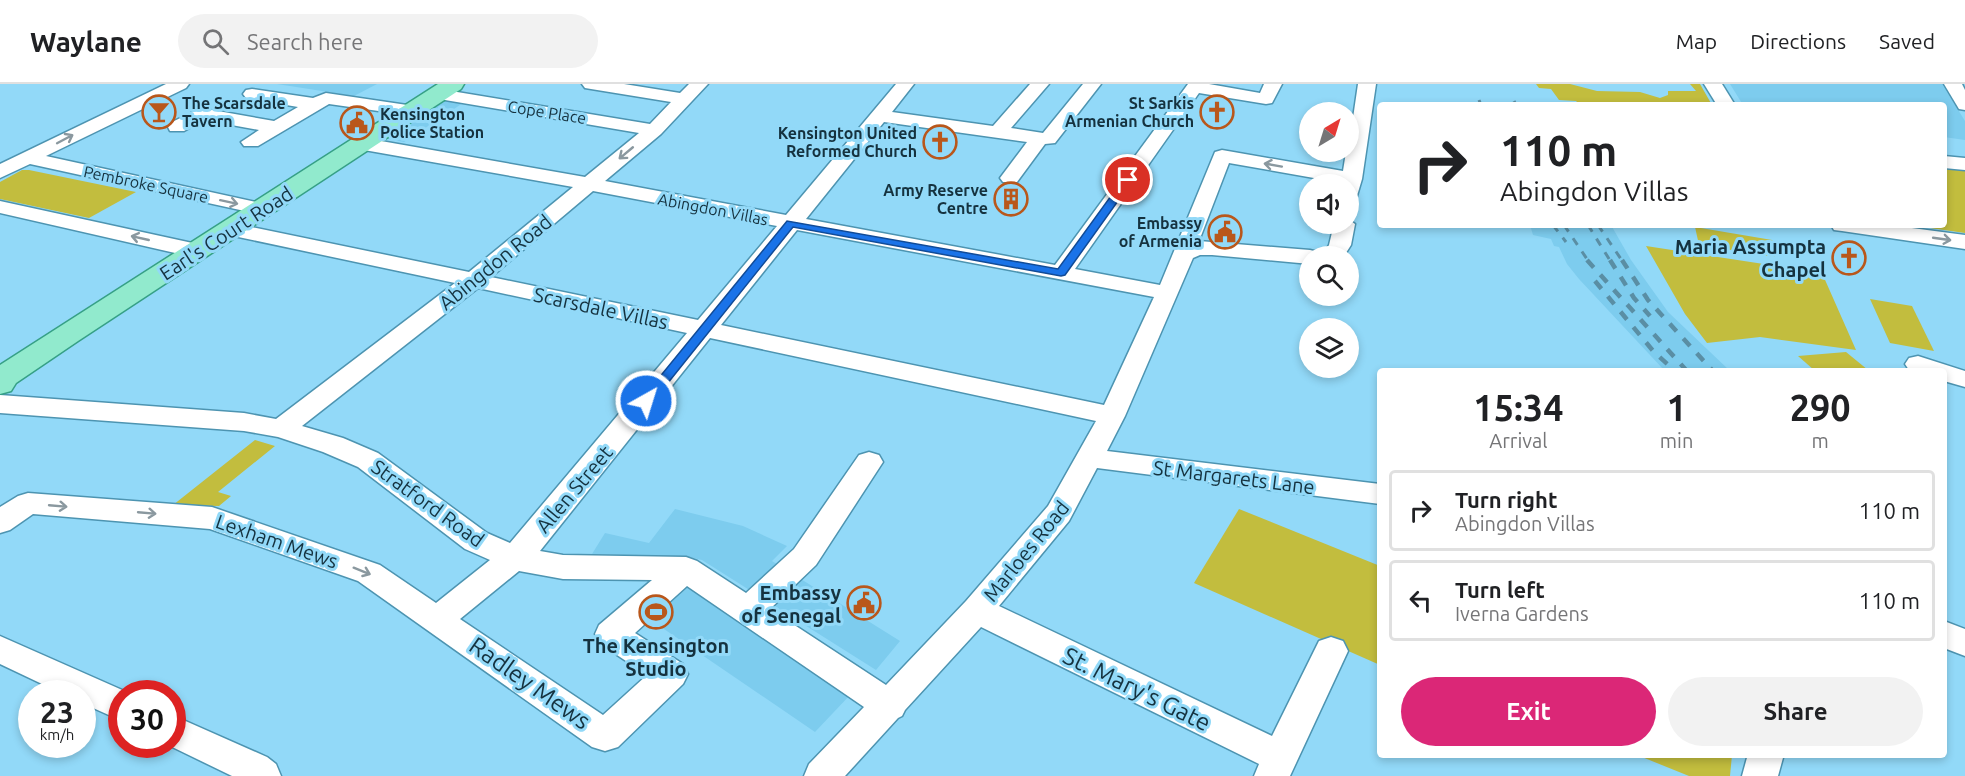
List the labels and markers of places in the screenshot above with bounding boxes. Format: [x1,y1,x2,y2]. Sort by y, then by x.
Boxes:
bar icon: The Scarsdale Tavern [141,94,177,130]
place label: The Scarsdale Tavern [182,94,286,130]
place label: St Sarkis Armenian Church [1065,94,1194,130]
church icon: St Sarkis Armenian Church [1199,94,1235,130]
public building icon: Kensington Police Station [339,105,375,141]
place label: Kensington Police Station [380,105,484,141]
place label: Kensington United Reformed Church [778,124,917,160]
church icon: Kensington United Reformed Church [922,124,958,160]
pin [1102,154,1153,205]
place label: Army Reserve Centre [883,181,988,217]
building icon: Army Reserve Centre [993,181,1029,217]
place label: Embassy of Armenia [1119,214,1203,250]
public building icon: Embassy of Armenia [1207,214,1243,250]
place label: Maria Assumpta Chapel [1675,235,1826,281]
church icon: Maria Assumpta Chapel [1831,240,1867,276]
place label: Embassy of Senegal [741,581,841,627]
public building icon: Embassy of Senegal [846,585,882,621]
sports icon: The Kensington Studio [638,594,674,630]
place label: The Kensington Studio [583,634,729,680]

